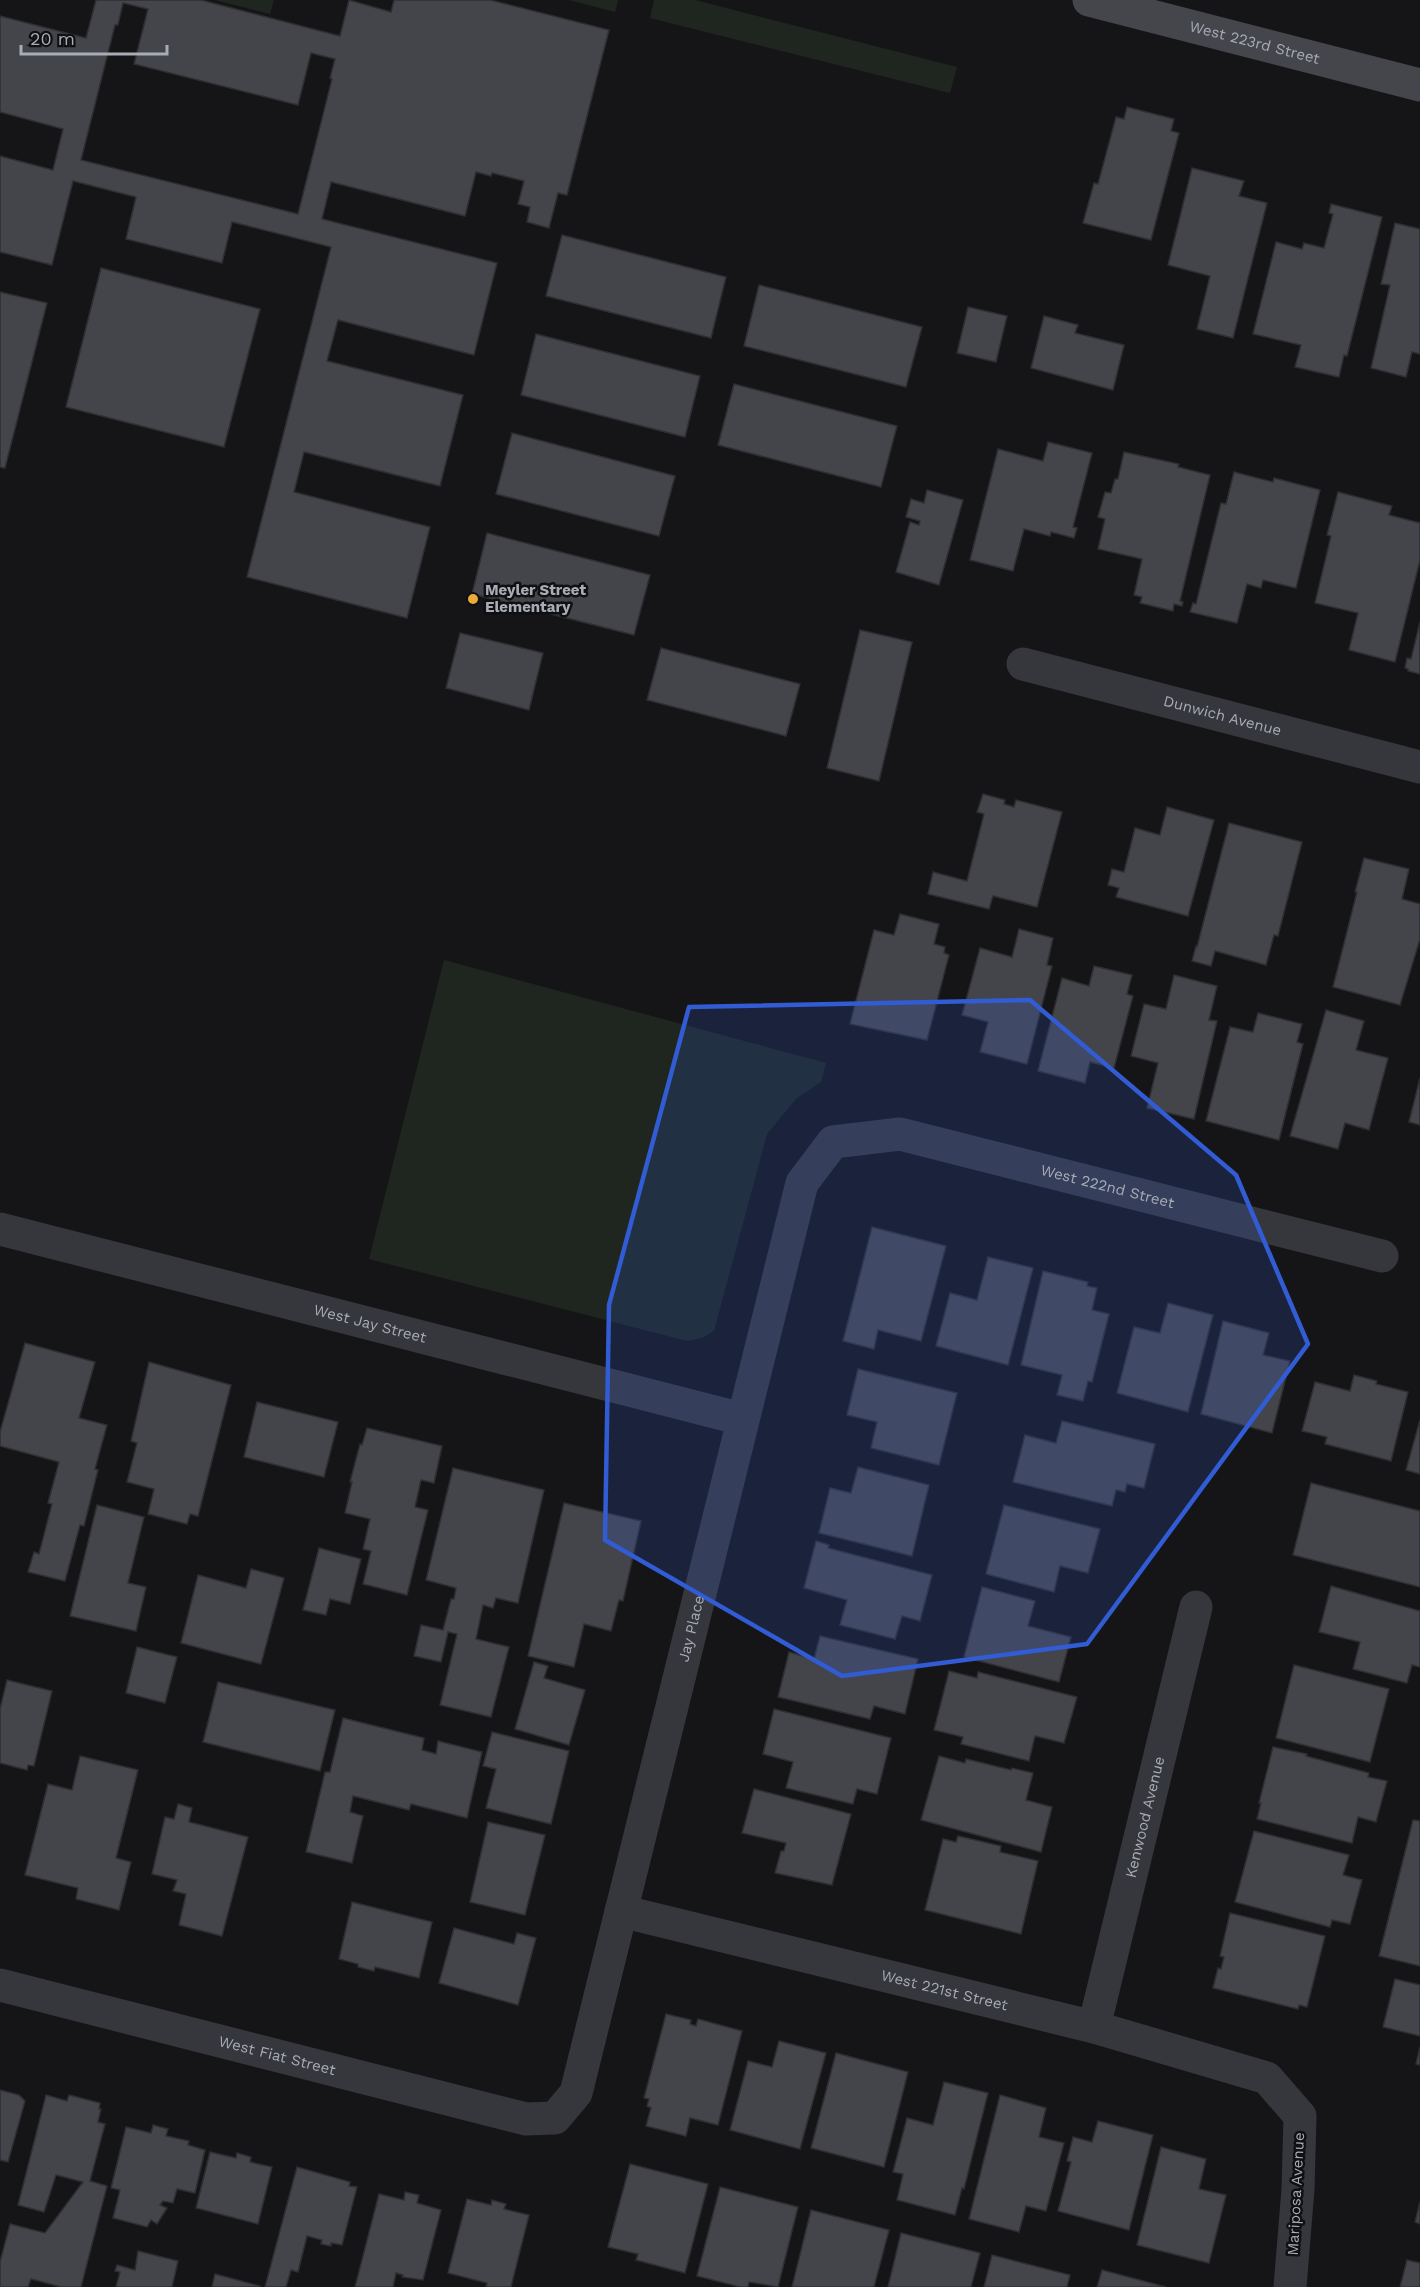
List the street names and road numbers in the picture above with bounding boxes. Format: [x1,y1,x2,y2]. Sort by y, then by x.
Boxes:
street label: West 223rd Street [1188,17,1322,68]
street label: Dunwich Avenue [1162,692,1283,740]
street label: West 222nd Street [1039,1161,1177,1212]
street label: West Jay Street [312,1301,429,1347]
street label: Jay Place [674,1593,708,1664]
street label: Kenwood Avenue [1122,1755,1168,1880]
street label: West 221st Street [879,1966,1010,2015]
street label: West Fiat Street [217,2032,338,2079]
street label: Mariposa Avenue [1284,2132,1308,2256]

